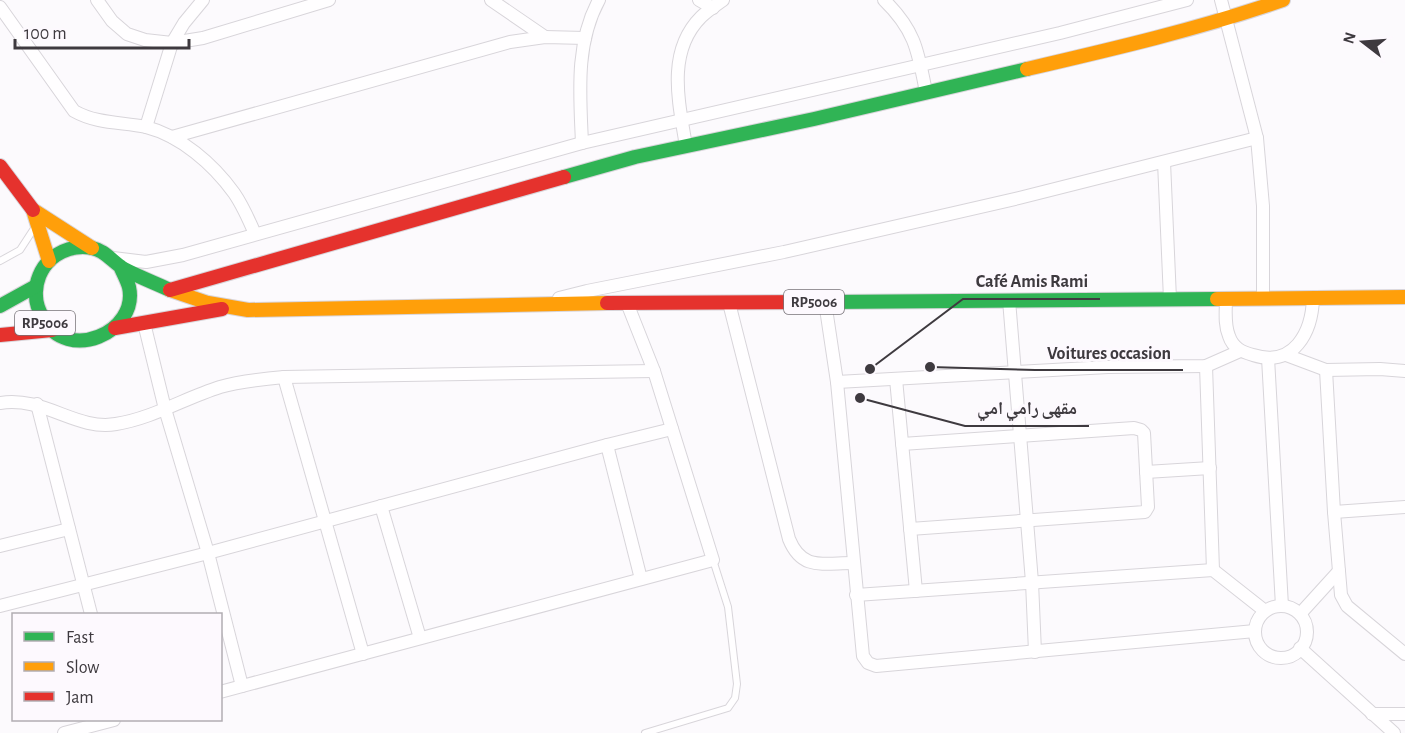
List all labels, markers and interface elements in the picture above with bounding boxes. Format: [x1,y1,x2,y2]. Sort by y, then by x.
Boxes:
scale bar [15,12,189,50]
north arrow [1333,12,1393,72]
text: 100 m [24,25,67,43]
text: N [1340,30,1359,46]
callout: Café Amis Rami [963,263,1100,299]
text: Café Amis Rami [976,273,1088,291]
road number: RP5006 [784,290,844,314]
road number: RP5006 [15,311,75,335]
callout: Voitures occasion [1035,334,1183,370]
text: Voitures occasion [1047,345,1171,363]
callout: مقهى رامي امي [965,390,1089,426]
text: مقهى رامي امي [977,400,1077,422]
legend [12,613,222,721]
text: Fast [66,629,94,647]
text: Slow [66,659,99,677]
text: Jam [66,689,94,707]

